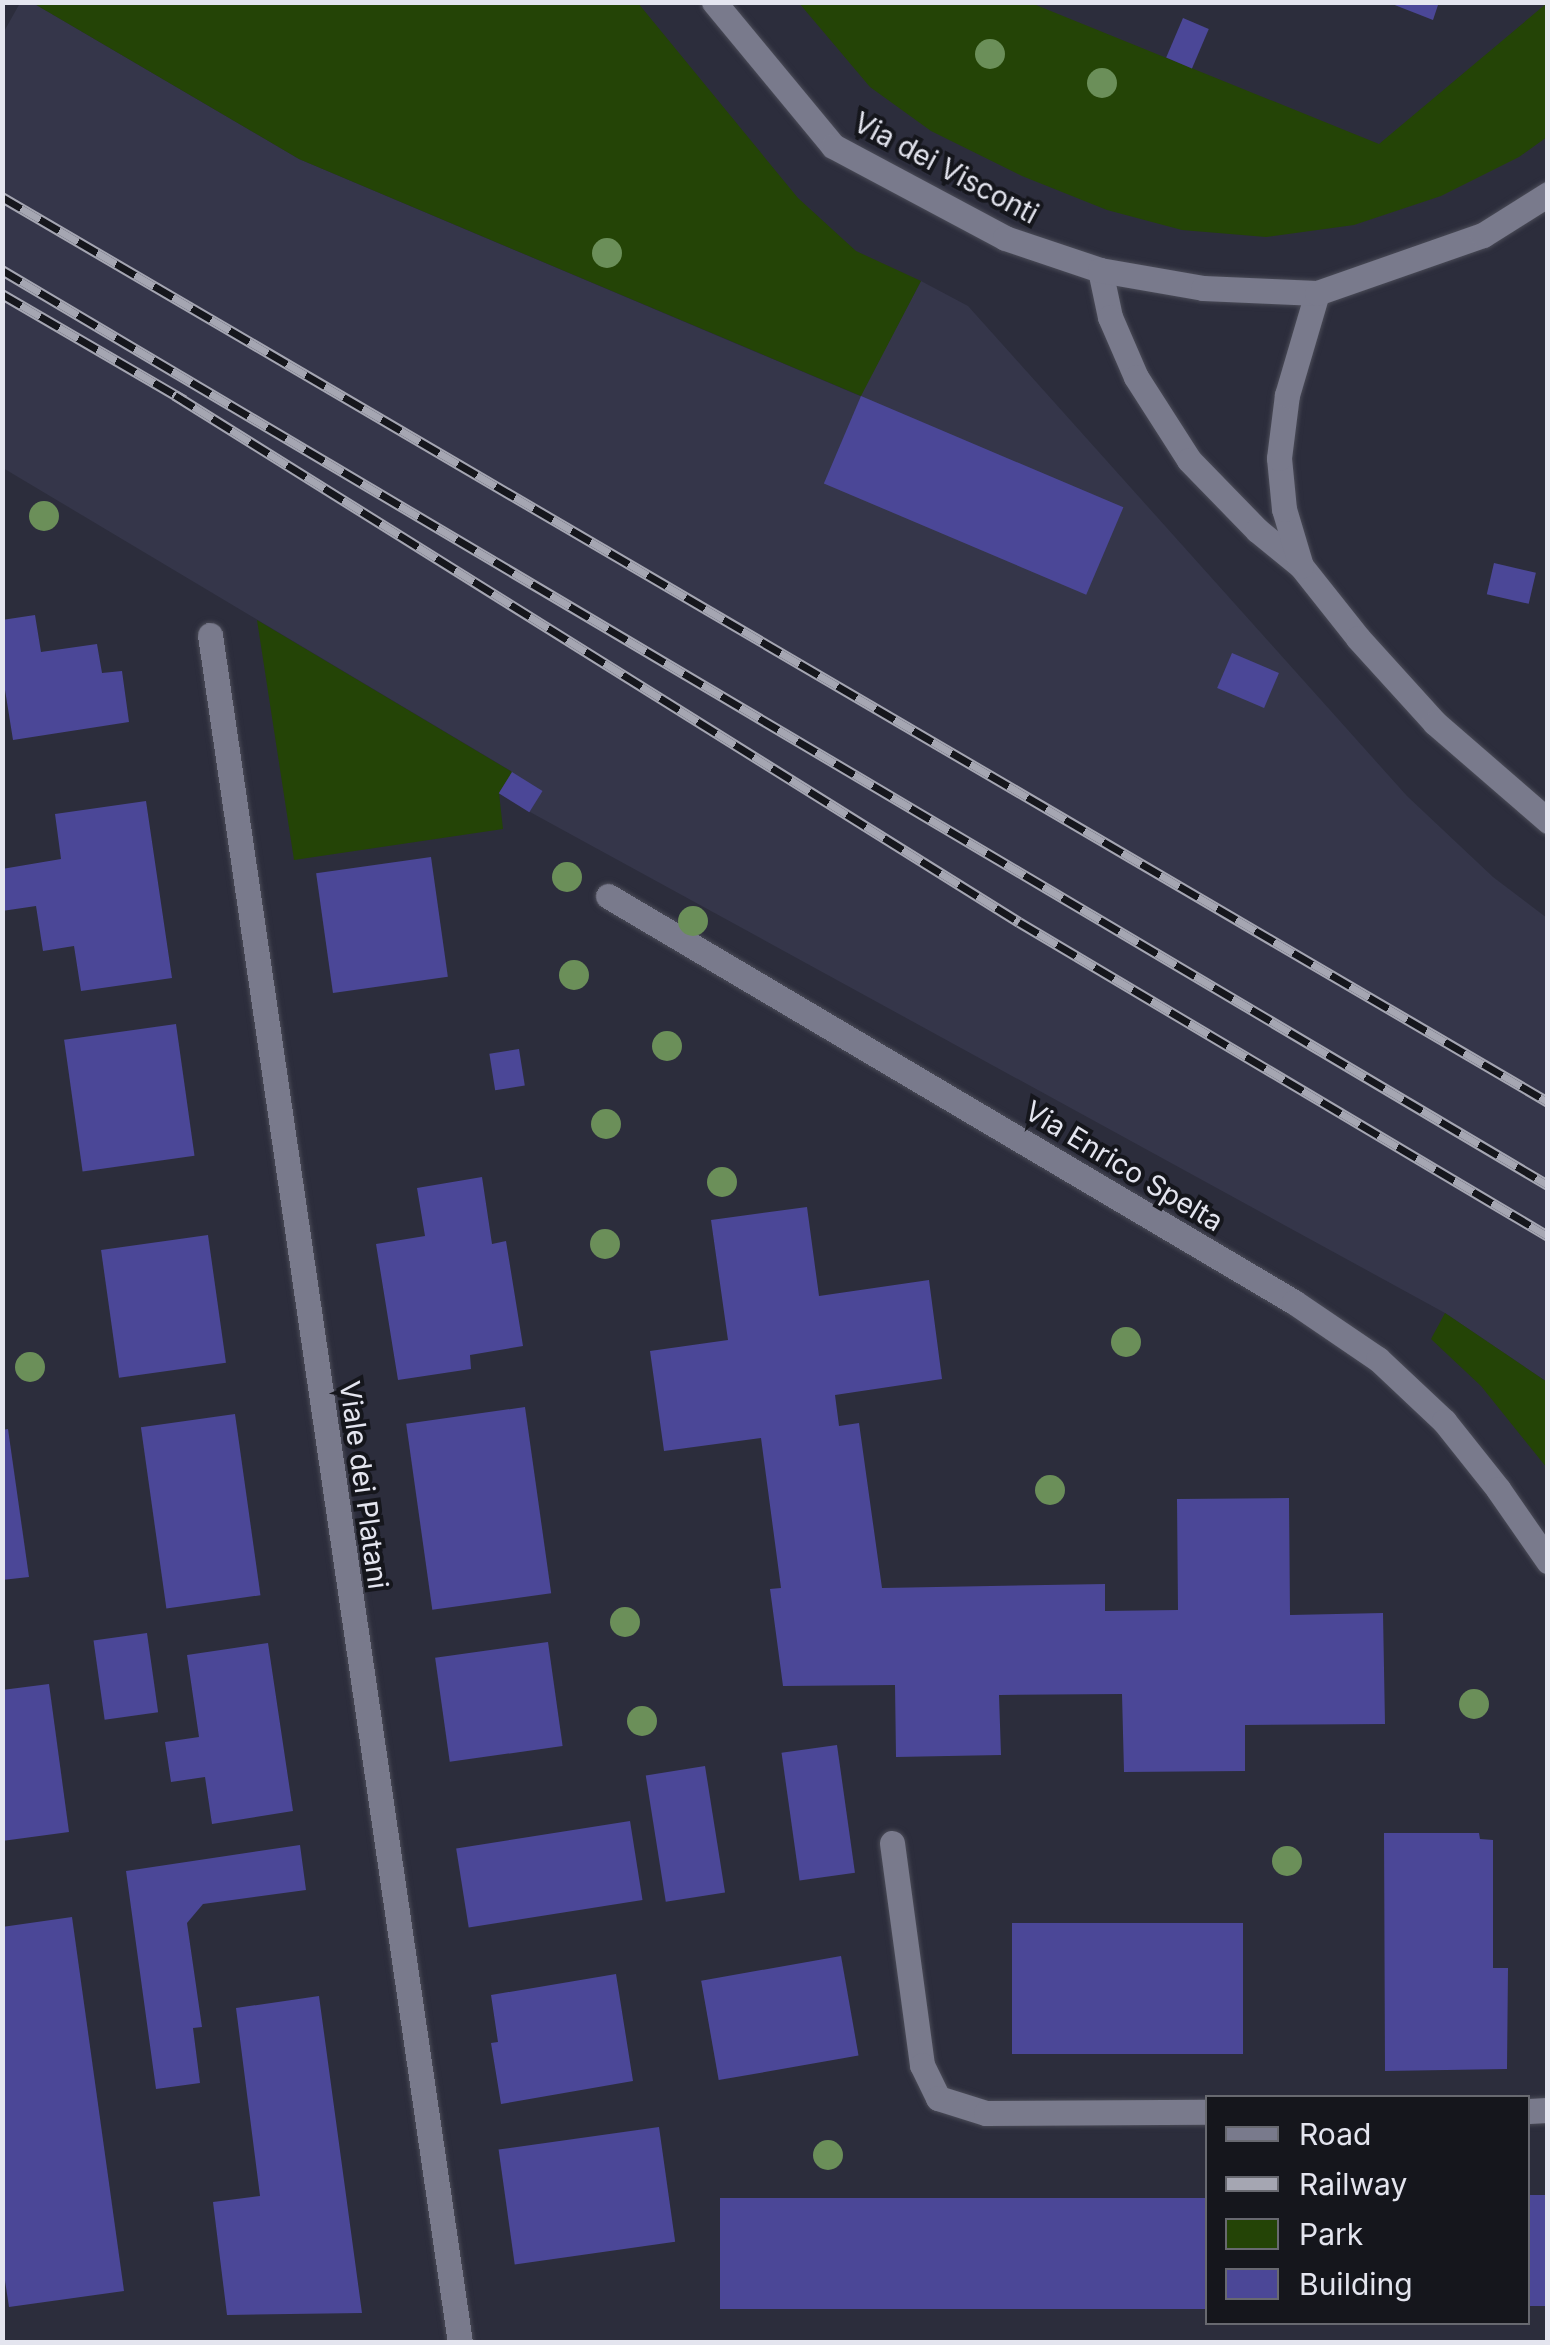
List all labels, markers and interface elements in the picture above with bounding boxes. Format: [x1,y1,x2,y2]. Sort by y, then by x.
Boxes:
street label: Via dei Visconti [848,105,1044,231]
street label: Via Enrico Spelta [1019,1094,1229,1238]
street label: Viale dei Platani [333,1379,395,1591]
legend [1205,2095,1530,2325]
text: Road [1299,2116,1371,2152]
text: Railway [1299,2166,1407,2202]
text: Park [1299,2216,1363,2252]
text: Building [1299,2266,1413,2302]

